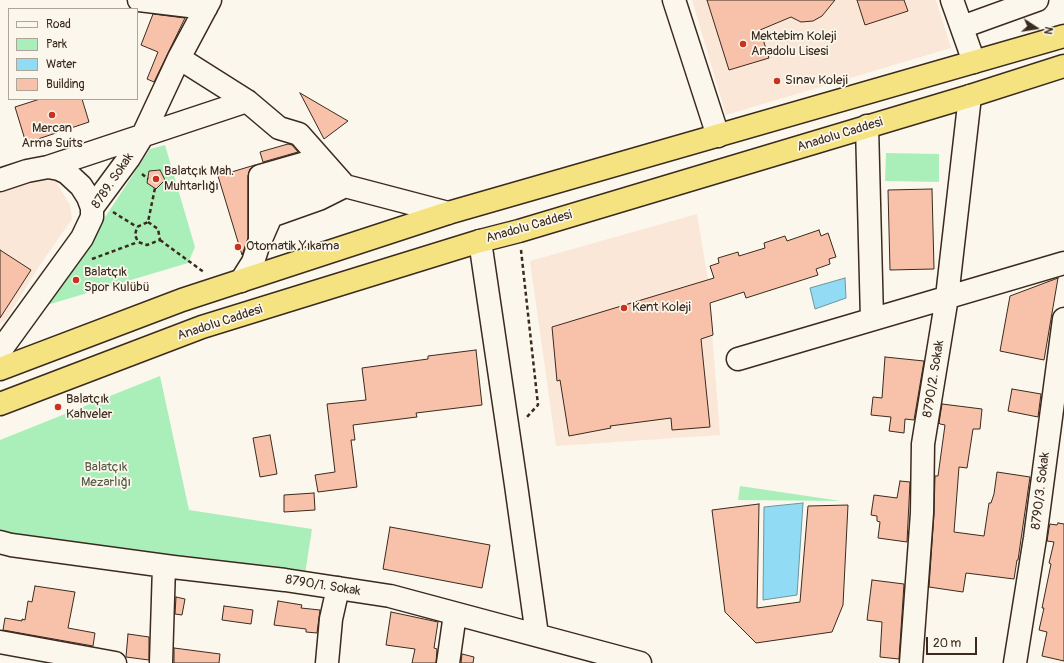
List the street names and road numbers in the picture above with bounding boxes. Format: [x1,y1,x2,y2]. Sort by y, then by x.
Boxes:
street label: Anadolu Caddesi [795,115,885,155]
street label: 8789. Sokak [89,150,137,212]
street label: Anadolu Caddesi [484,207,574,247]
street label: Anadolu Caddesi [175,302,265,344]
street label: 8790/2. Sokak [920,339,948,419]
street label: 8790/3. Sokak [1029,451,1053,531]
street label: 8790/1. Sokak [284,572,362,600]

